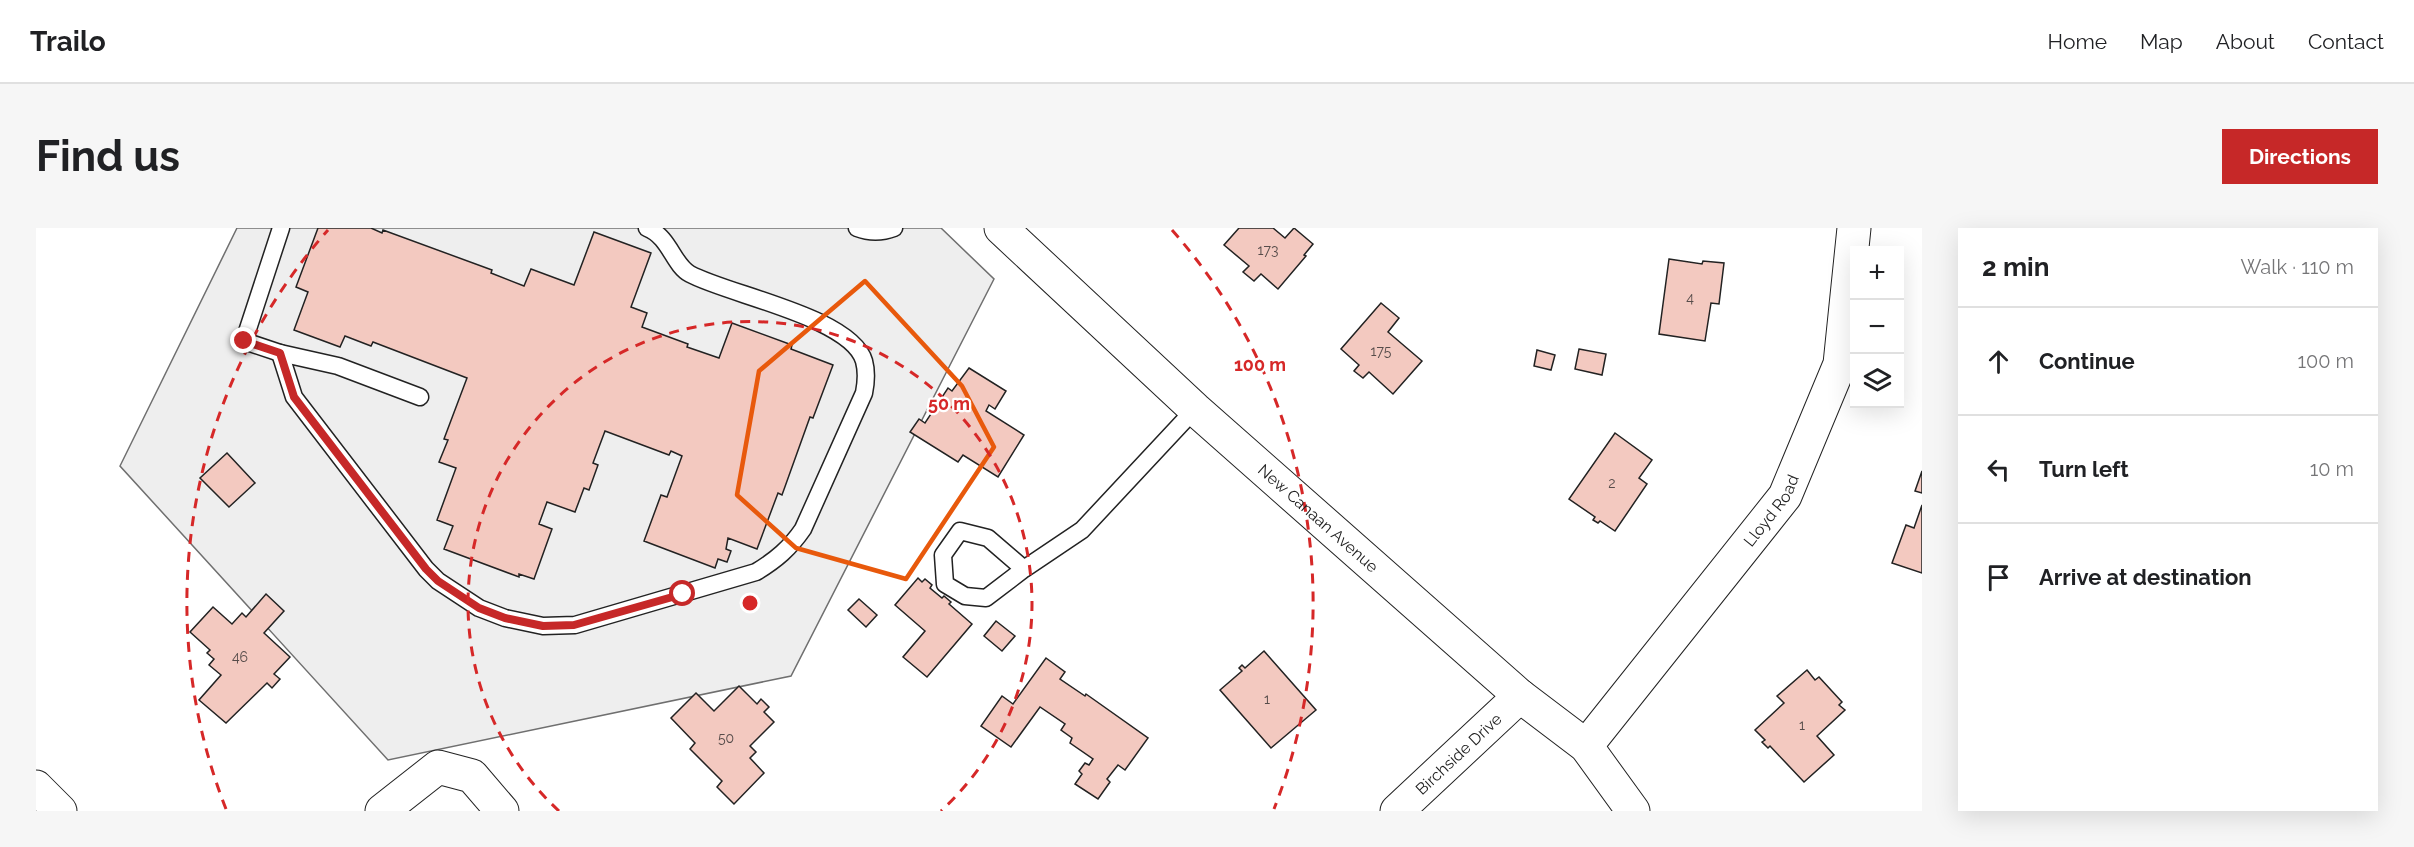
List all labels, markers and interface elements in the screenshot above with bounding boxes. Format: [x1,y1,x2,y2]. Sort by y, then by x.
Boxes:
text: Trailo [30,25,106,58]
text: Home [2048,29,2107,54]
text: Map [2140,29,2183,54]
text: About [2216,29,2275,54]
text: Contact [2308,29,2384,54]
button: Directions [2222,129,2378,184]
text: Find us [36,132,180,181]
house number: 173 [1258,242,1278,258]
map controls [1850,246,1904,408]
button: + [1850,246,1904,300]
text: 2 min [1982,252,2049,282]
text: Walk · 110 m [2240,255,2354,279]
house number: 4 [1686,290,1694,306]
button: − [1850,300,1904,354]
route end [230,327,256,353]
house number: 175 [1371,343,1392,359]
icon: ahead [1982,345,2015,378]
text: Continue [2039,348,2135,374]
text: 100 m [2297,349,2354,373]
text: 100 m [1234,354,1286,375]
button: layers [1850,354,1904,408]
text: 50 m [928,393,970,414]
icon: left [1982,453,2015,486]
text: Turn left [2039,456,2129,482]
text: 10 m [2310,457,2354,481]
street label: New Canaan Avenue [1254,460,1382,576]
street label: Lloyd Road [1740,472,1803,550]
house number: 2 [1608,475,1616,491]
icon: arrive [1982,561,2015,594]
text: Arrive at destination [2039,564,2252,590]
route start [669,580,695,606]
centre of rings [740,593,760,613]
house number: 46 [232,649,248,665]
house number: 1 [1264,691,1270,707]
street label: Birchside Drive [1412,709,1506,799]
house number: 1 [1799,717,1805,733]
house number: 50 [718,730,734,746]

